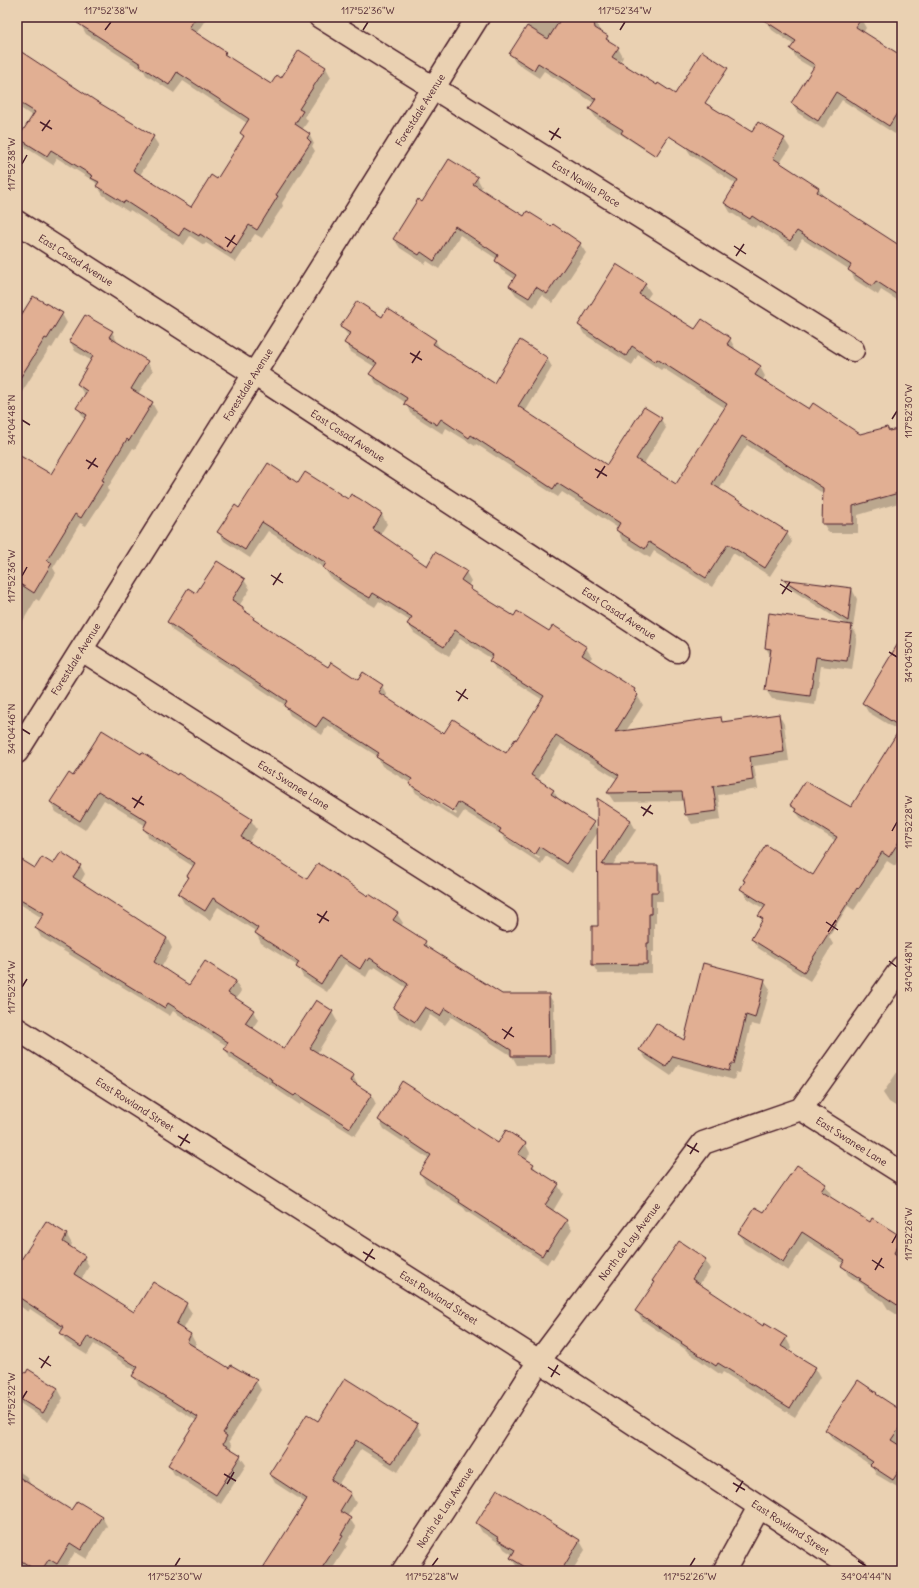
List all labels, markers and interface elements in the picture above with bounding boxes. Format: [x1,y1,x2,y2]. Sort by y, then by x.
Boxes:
text: 117°52'38"W [84,4,138,17]
text: 117°52'36"W [341,4,395,17]
text: 117°52'34"W [598,4,652,17]
street label: Forestdale Avenue [392,71,447,149]
text: 117°52'38"W [5,137,18,191]
street label: East Navilla Place [550,157,623,210]
street label: East Casad Avenue [36,231,116,288]
street label: Forestdale Avenue [220,346,275,423]
text: 117°52'30"W [902,384,915,438]
text: 34°04'48"N [5,395,18,445]
street label: East Casad Avenue [309,407,388,465]
text: 117°52'36"W [5,549,18,603]
street label: East Casad Avenue [580,584,659,642]
street label: Forestdale Avenue [48,620,103,697]
text: 34°04'50"N [902,631,915,683]
text: 34°04'46"N [5,704,18,754]
street label: East Swanee Lane [256,757,332,812]
text: 117°52'28"W [902,795,915,849]
text: 34°04'48"N [902,942,915,992]
text: 117°52'34"W [5,960,18,1014]
street label: East Rowland Street [94,1074,177,1134]
street label: East Swanee Lane [814,1114,890,1169]
street label: North de Lay Avenue [595,1200,663,1283]
text: 117°52'26"W [902,1207,915,1261]
street label: East Rowland Street [397,1268,481,1327]
text: 117°52'32"W [5,1373,18,1425]
street label: North de Lay Avenue [413,1464,476,1550]
street label: East Rowland Street [749,1497,832,1558]
text: 117°52'30"W [148,1570,202,1583]
text: 117°52'28"W [405,1570,459,1583]
text: 117°52'26"W [663,1570,717,1583]
text: 34°04'44"N [841,1570,891,1583]

